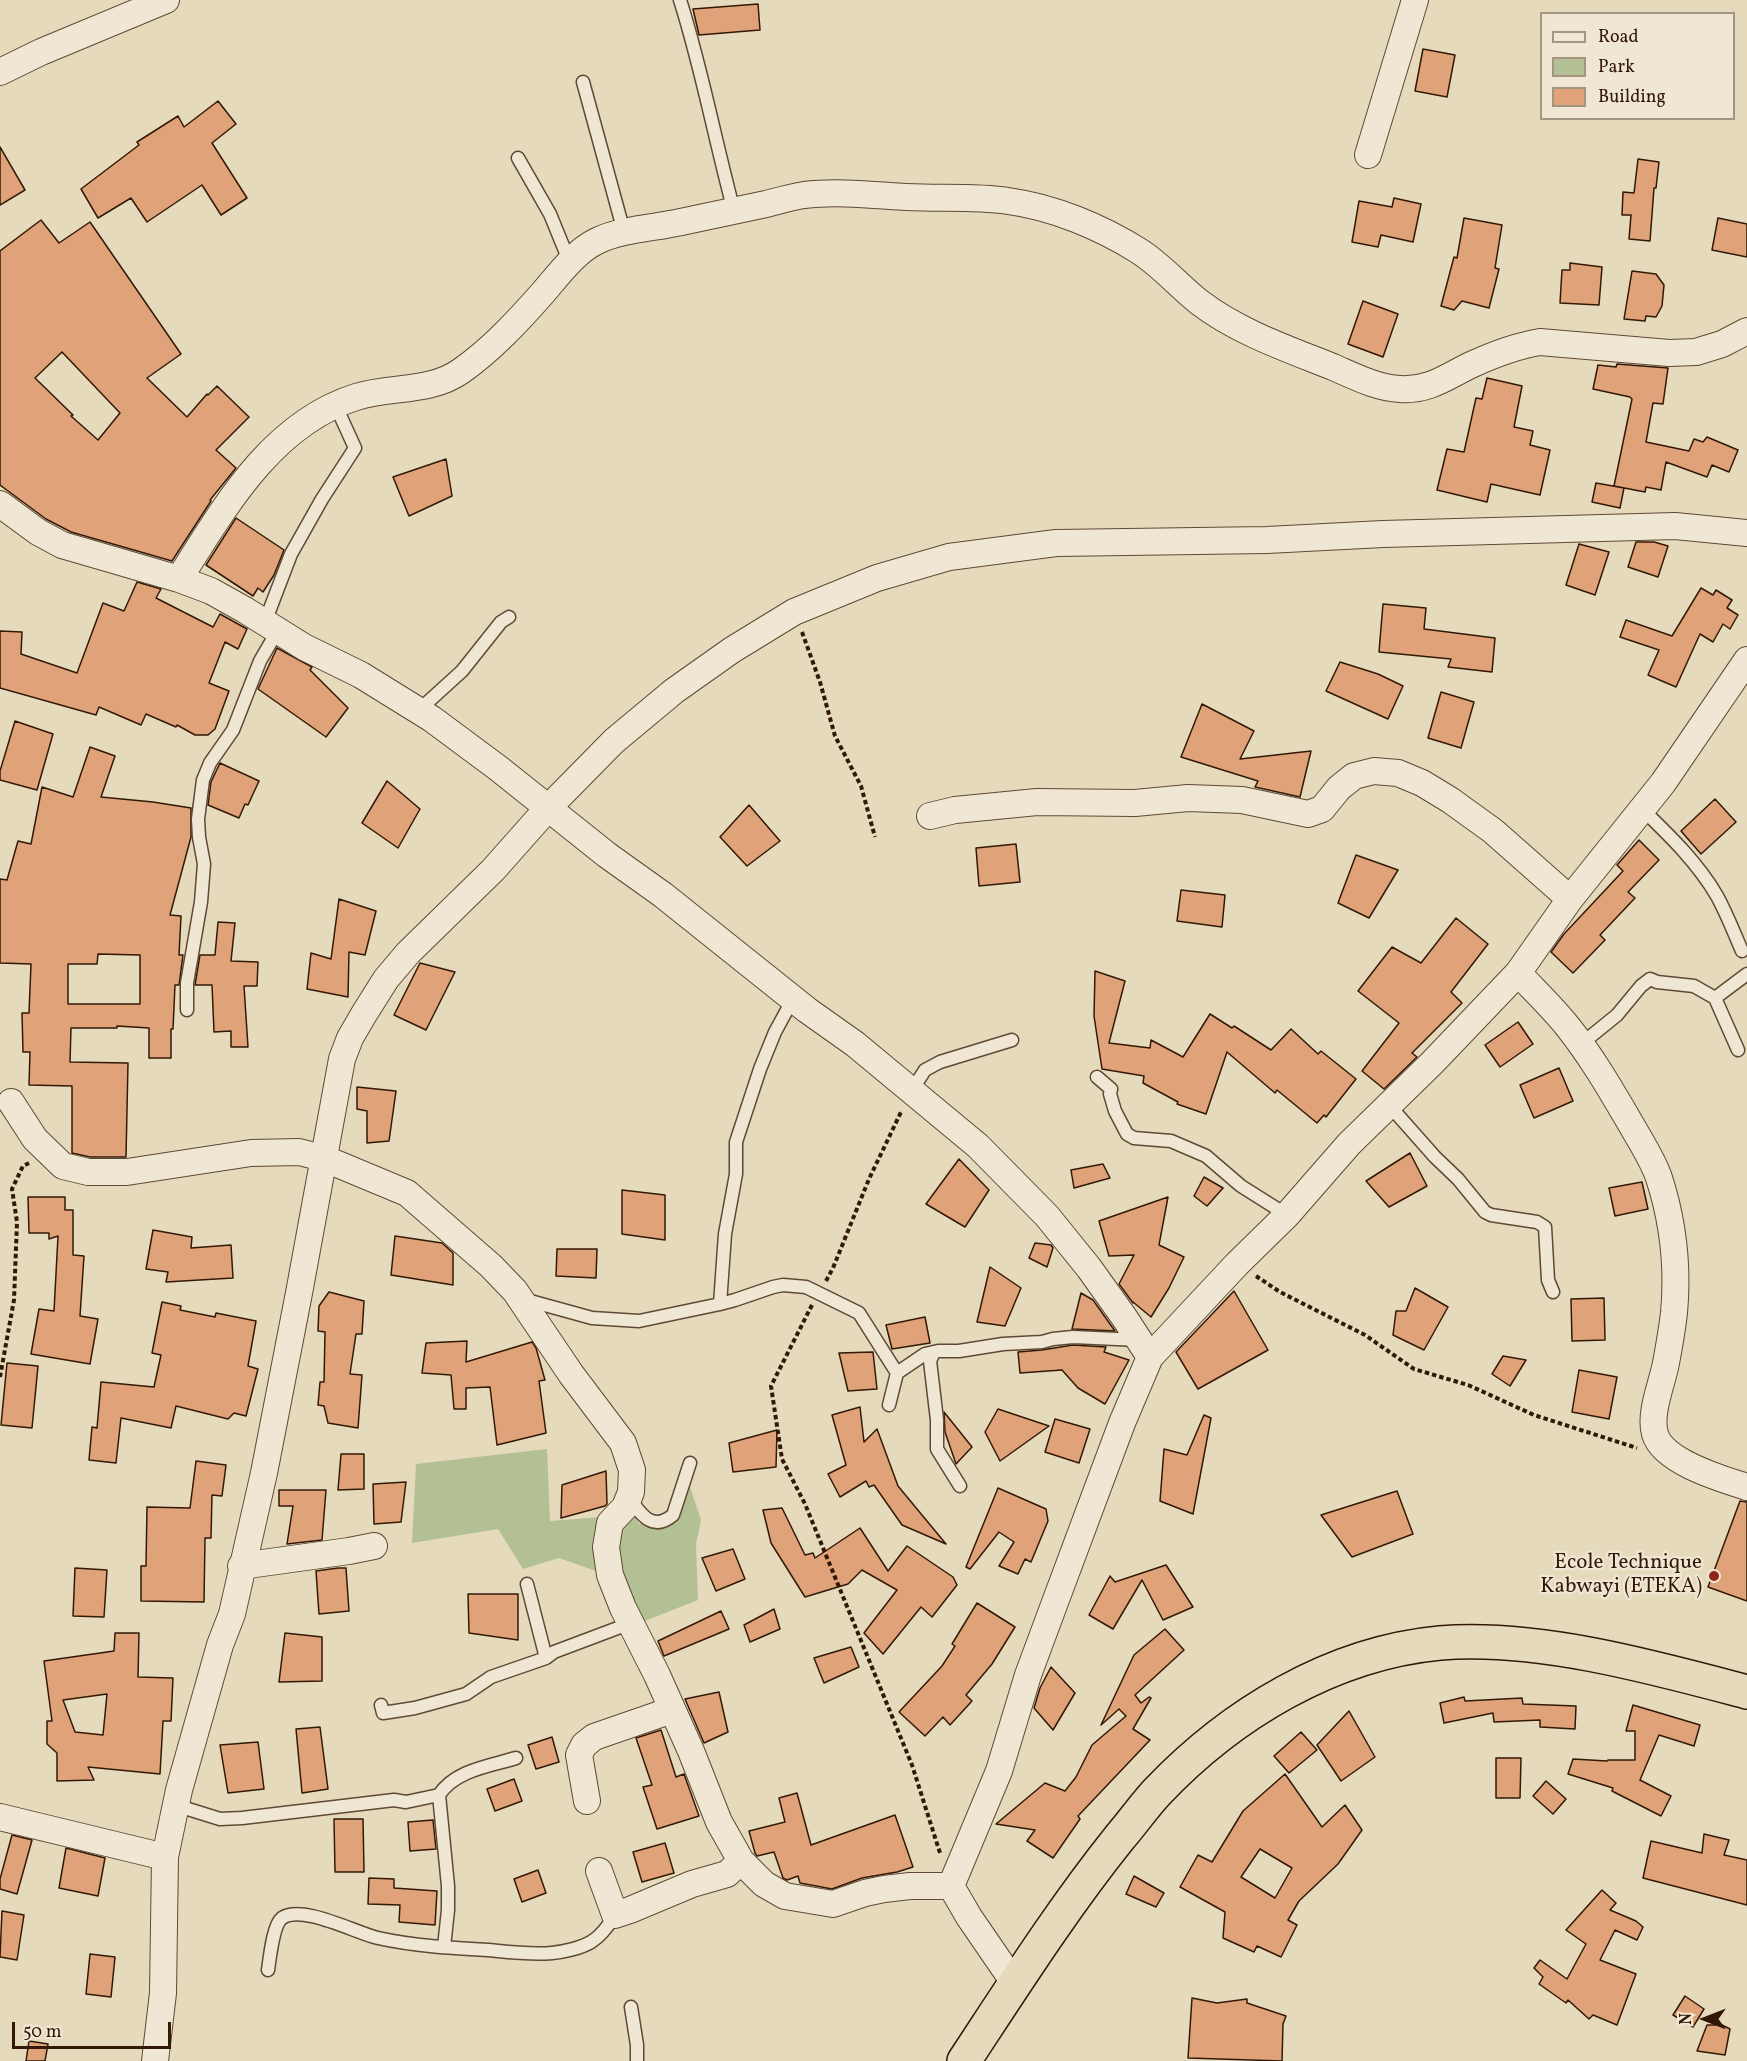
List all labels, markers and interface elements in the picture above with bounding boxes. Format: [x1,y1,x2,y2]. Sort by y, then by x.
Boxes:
legend [1540,12,1735,120]
text: Road [1598,25,1639,50]
text: Park [1598,55,1635,80]
text: Building [1598,85,1666,110]
place label: Ecole Technique Kabwayi (ETEKA) [1540,1551,1702,1601]
marker: Ecole Technique Kabwayi (ETEKA) [1707,1569,1721,1583]
north arrow [1675,1989,1735,2049]
scale bar [15,2010,174,2048]
text: N [1676,2013,1698,2025]
text: 50 m [23,2020,62,2045]

